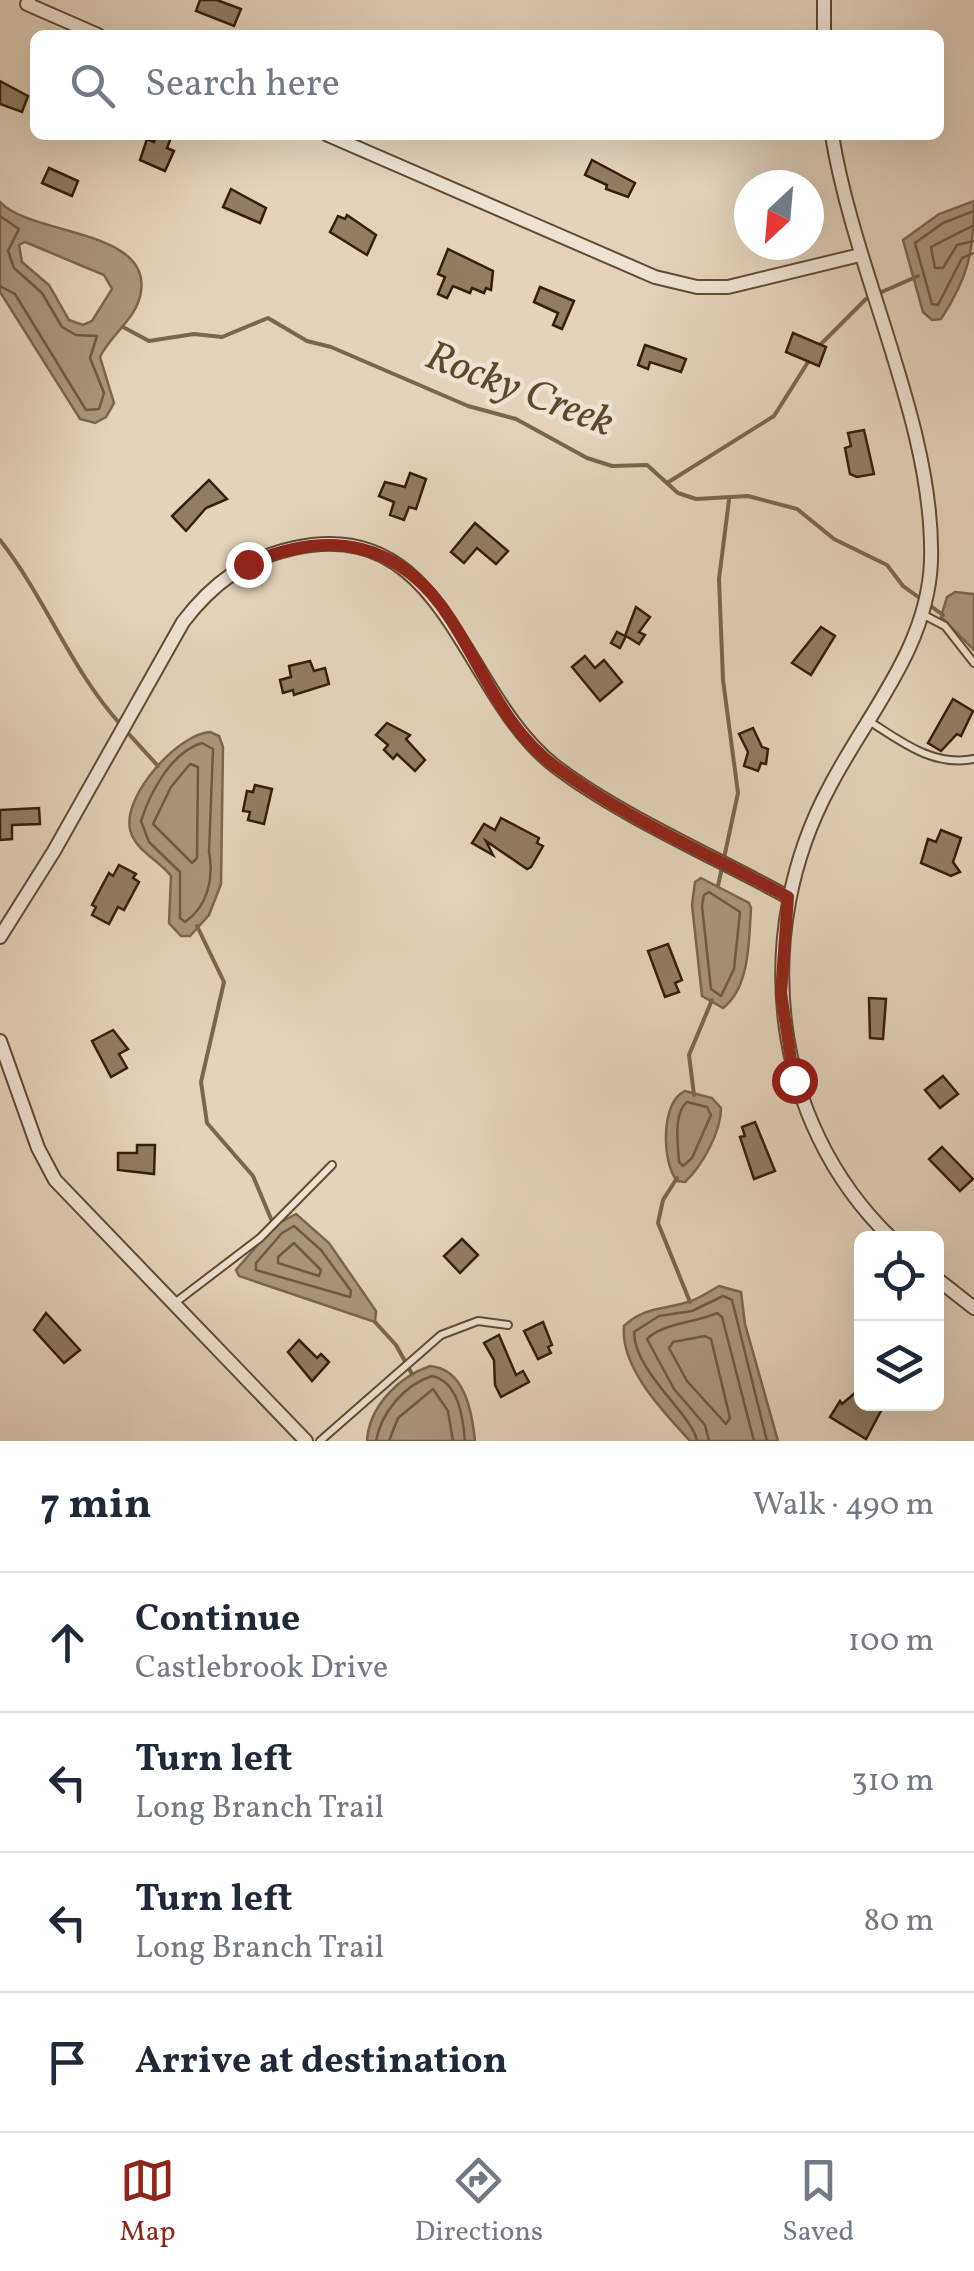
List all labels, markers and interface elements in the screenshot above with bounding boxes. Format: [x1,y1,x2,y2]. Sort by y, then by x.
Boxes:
search box [30,30,944,140]
icon: search [65,58,120,113]
text: Search here [145,59,340,112]
north arrow [734,170,824,260]
water label: Rocky Creek [416,328,622,454]
route end [226,542,272,588]
route start [772,1058,818,1104]
map controls [854,1231,944,1411]
button: locate [854,1231,944,1321]
button: layers [854,1321,944,1411]
text: 7 min [40,1477,152,1536]
text: Walk · 490 m [753,1484,934,1528]
text: Continue [135,1594,300,1647]
icon: ahead [40,1615,95,1670]
text: 100 m [848,1620,934,1664]
text: Castlebrook Drive [135,1647,388,1691]
text: Turn left [135,1734,292,1787]
icon: left [40,1755,95,1810]
text: 310 m [851,1760,934,1804]
text: Long Branch Trail [135,1787,384,1831]
text: Turn left [135,1874,292,1927]
icon: left [40,1895,95,1950]
text: 80 m [864,1900,934,1944]
text: Long Branch Trail [135,1927,384,1971]
icon: arrive [40,2035,95,2090]
text: Arrive at destination [135,2036,508,2089]
tab: Map [120,2153,176,2252]
tab: Directions [415,2153,543,2252]
tab: Saved [782,2153,854,2252]

